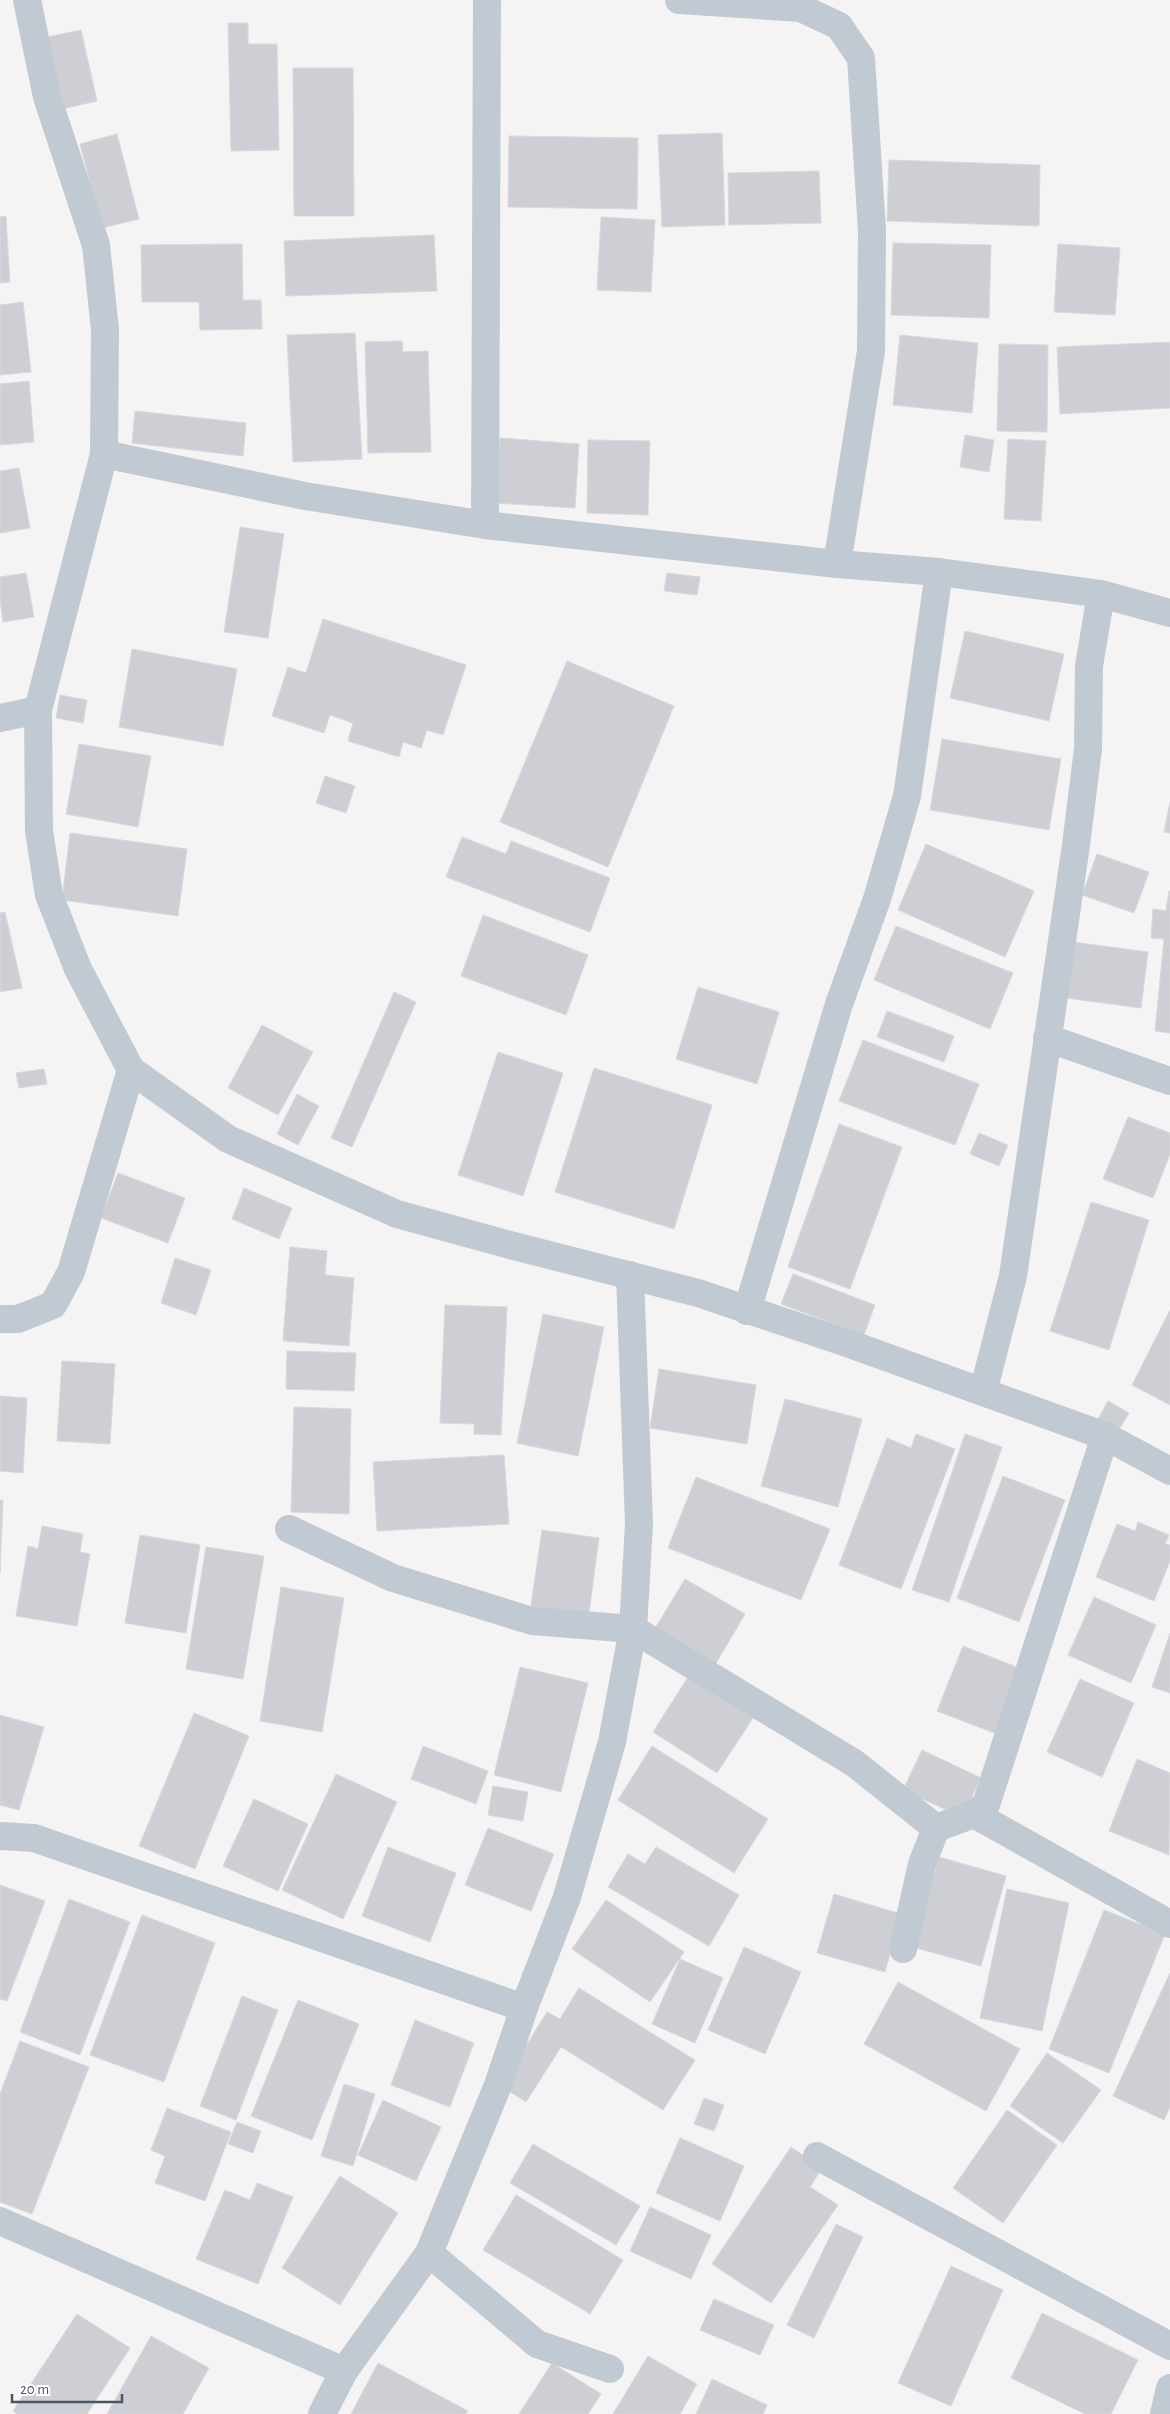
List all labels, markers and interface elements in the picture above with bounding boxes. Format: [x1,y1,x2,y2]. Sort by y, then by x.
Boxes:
scale bar [12,2372,122,2404]
text: 20 m [20,2382,49,2397]

